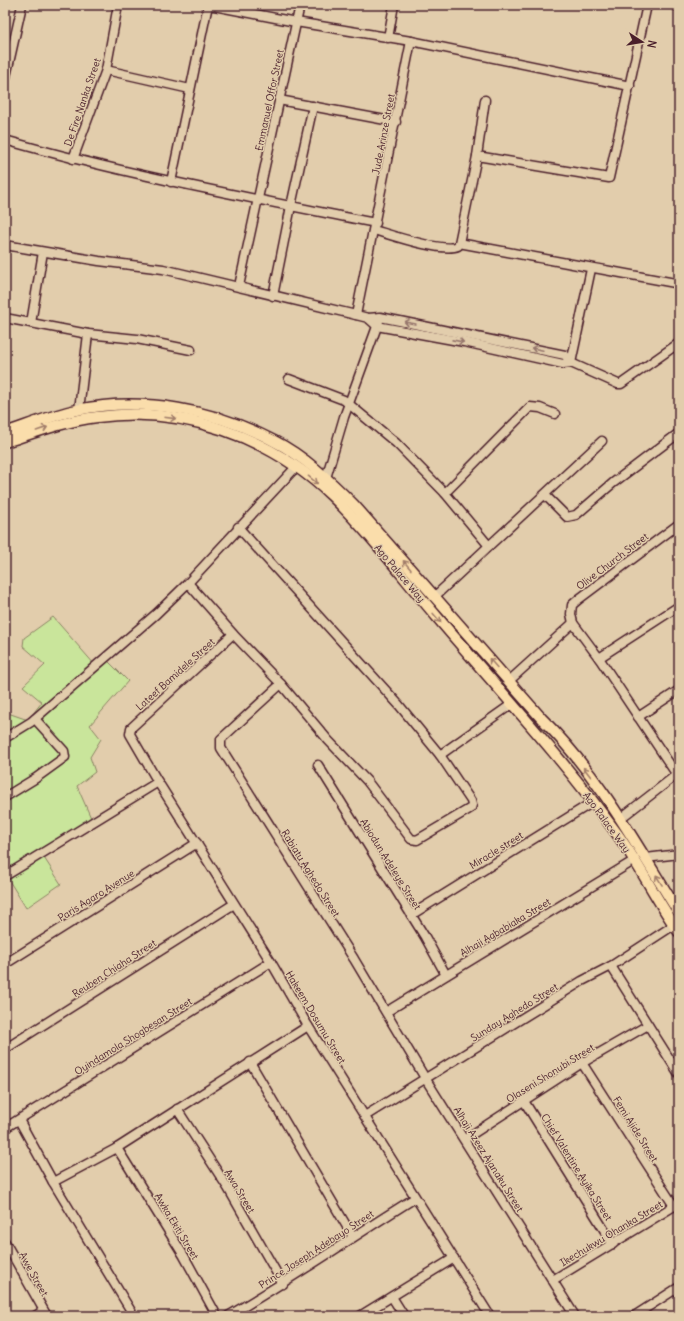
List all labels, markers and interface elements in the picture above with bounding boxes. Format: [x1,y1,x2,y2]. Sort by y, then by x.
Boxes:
north arrow [622,22,662,62]
text: N [644,39,659,49]
street label: Emmanuel Offor Street [252,48,287,152]
street label: De Fire Nanka Street [61,56,104,148]
street label: Jude Arinze Street [369,92,398,176]
one-way arrow [403,318,416,326]
one-way arrow [451,337,464,345]
one-way arrow [531,345,544,353]
one-way arrow [163,414,176,422]
one-way arrow [35,425,47,433]
one-way arrow [307,476,318,485]
street label: Olive Church Street [574,530,651,593]
street label: Ago Palace Way [371,541,428,605]
one-way arrow [403,560,412,571]
one-way arrow [433,612,442,623]
street label: Lateef Bamidele Street [133,635,218,713]
one-way arrow [489,657,498,668]
one-way arrow [583,766,591,777]
street label: Ago Palace Way [580,789,633,855]
street label: Abiodun Adeleye Street [357,816,424,913]
street label: Rabiatu Aghedo Street [278,827,343,920]
street label: Miracle street [467,828,526,872]
street label: Paris Agaro Avenue [56,867,137,924]
one-way arrow [654,874,662,886]
street label: Alhaji Agbabiaka Street [458,895,554,960]
street label: Reuben Chiaha Street [70,936,159,1000]
street label: Hakeem Dosumu Street [283,968,349,1067]
street label: Sunday Aghedo Street [468,980,561,1045]
street label: Oyindamola Shogbesan Street [72,994,195,1078]
street label: Olaseni Shonubi Street [504,1041,597,1106]
street label: Femi Ajide Street [610,1094,661,1165]
street label: Alhaji Azeez Ajanaku Street [451,1104,527,1215]
street label: Chief Valentine Ayika Street [538,1111,615,1224]
street label: Awa Street [221,1167,258,1216]
street label: Awka Ekiti Street [152,1191,202,1262]
street label: Ikechukwu Ohanka Street [558,1197,665,1269]
street label: Prince Joseph Adebayo Street [256,1207,377,1291]
street label: Awe Street [16,1250,51,1299]

